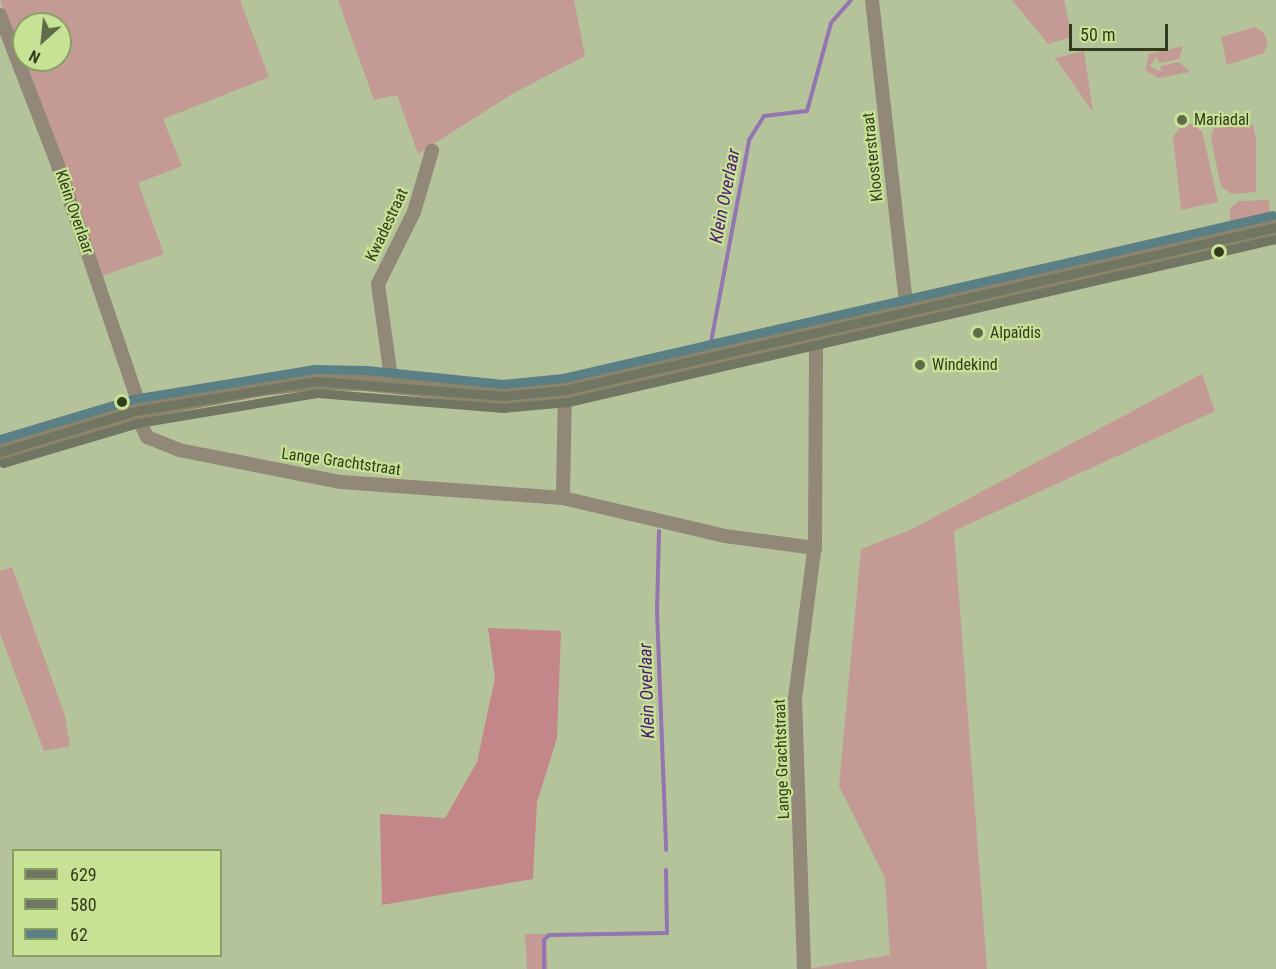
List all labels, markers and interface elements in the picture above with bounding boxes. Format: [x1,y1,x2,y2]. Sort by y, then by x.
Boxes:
north arrow [12,12,72,72]
scale bar [1072,12,1171,50]
text: 50 m [1080,24,1115,45]
text: N [26,46,43,67]
place label: Mariadal [1194,110,1249,130]
street label: Kloosterstraat [859,111,887,203]
marker: Mariadal [1175,113,1189,127]
water label: Klein Overlaar [705,147,745,245]
street label: Klein Overlaar [51,167,97,257]
street label: Kwadestraat [362,185,412,265]
unlabelled marker [1213,246,1225,258]
place label: Alpaïdis [990,323,1041,343]
marker: Alpaïdis [971,326,985,340]
place label: Windekind [932,355,998,375]
marker: Windekind [913,358,927,372]
unlabelled marker [116,396,128,408]
street label: Lange Grachtstraat [280,444,402,480]
water label: Klein Overlaar [635,643,659,739]
street label: Lange Grachtstraat [770,699,794,819]
legend [12,849,222,957]
text: 629 [70,864,97,885]
text: 580 [70,894,97,915]
text: 62 [70,924,88,945]

